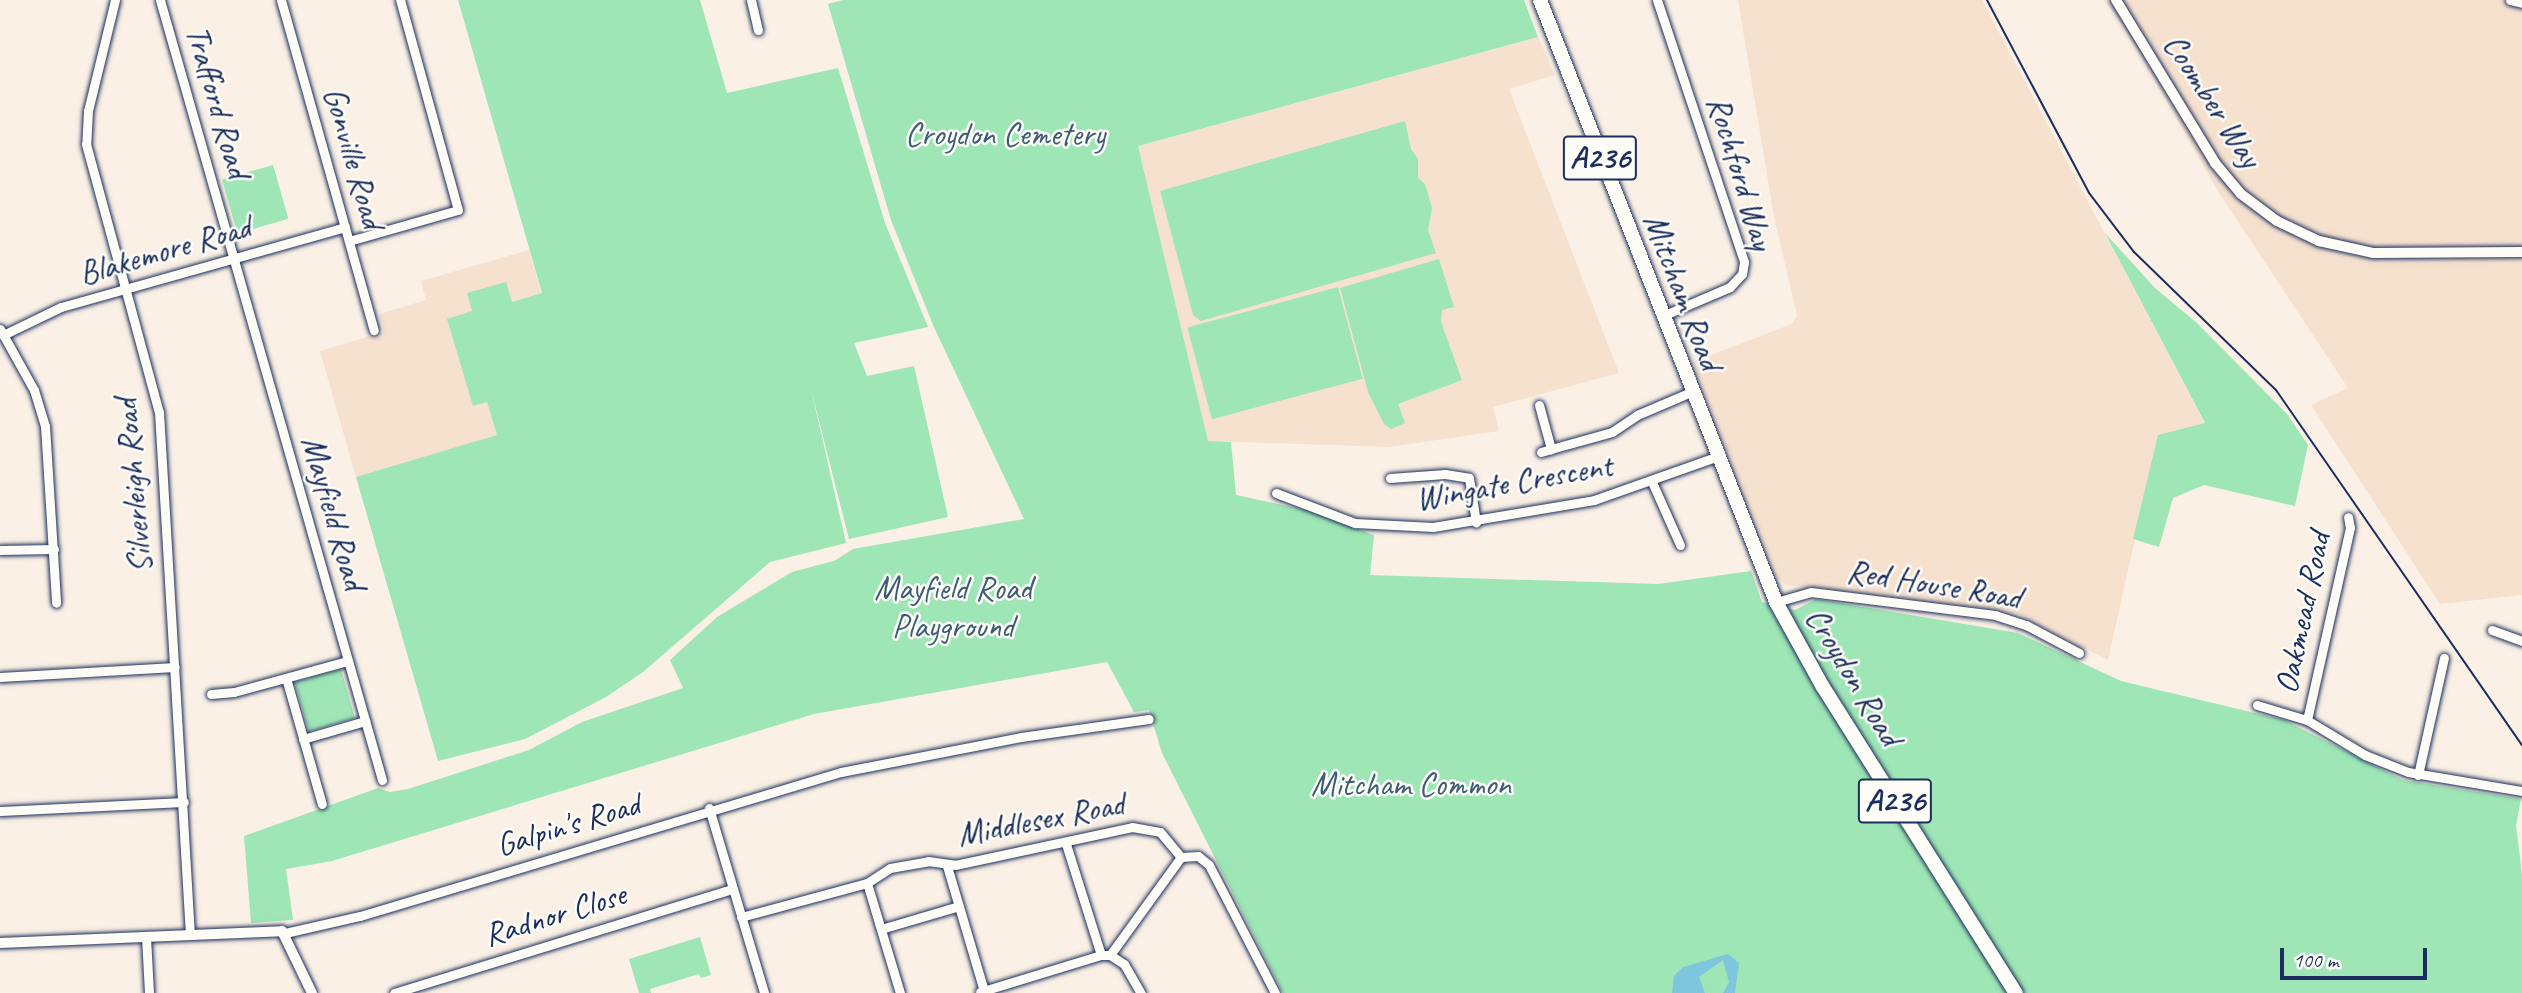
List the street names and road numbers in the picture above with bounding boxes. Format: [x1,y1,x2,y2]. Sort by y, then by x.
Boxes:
street label: Trafford Road [177,22,257,182]
street label: Coomber Way [2154,27,2270,175]
street label: Gonville Road [314,83,392,233]
street label: Rochford Way [1698,91,1782,255]
road number: A236 [1562,130,1638,187]
street label: Blakemore Road [75,208,255,294]
street label: Mitcham Road [1634,209,1730,375]
street label: Silverleigh Road [107,397,161,575]
street label: Mayfield Road [292,432,374,594]
street label: Wingate Crescent [1413,446,1615,520]
street label: Oakmead Road [2267,529,2339,697]
street label: Red House Road [1844,552,2024,618]
street label: Croydon Road [1797,601,1909,753]
road number: A236 [1856,772,1934,830]
street label: Galpin's Road [491,784,645,866]
street label: Middlesex Road [954,784,1128,856]
street label: Radnor Close [479,875,631,955]

